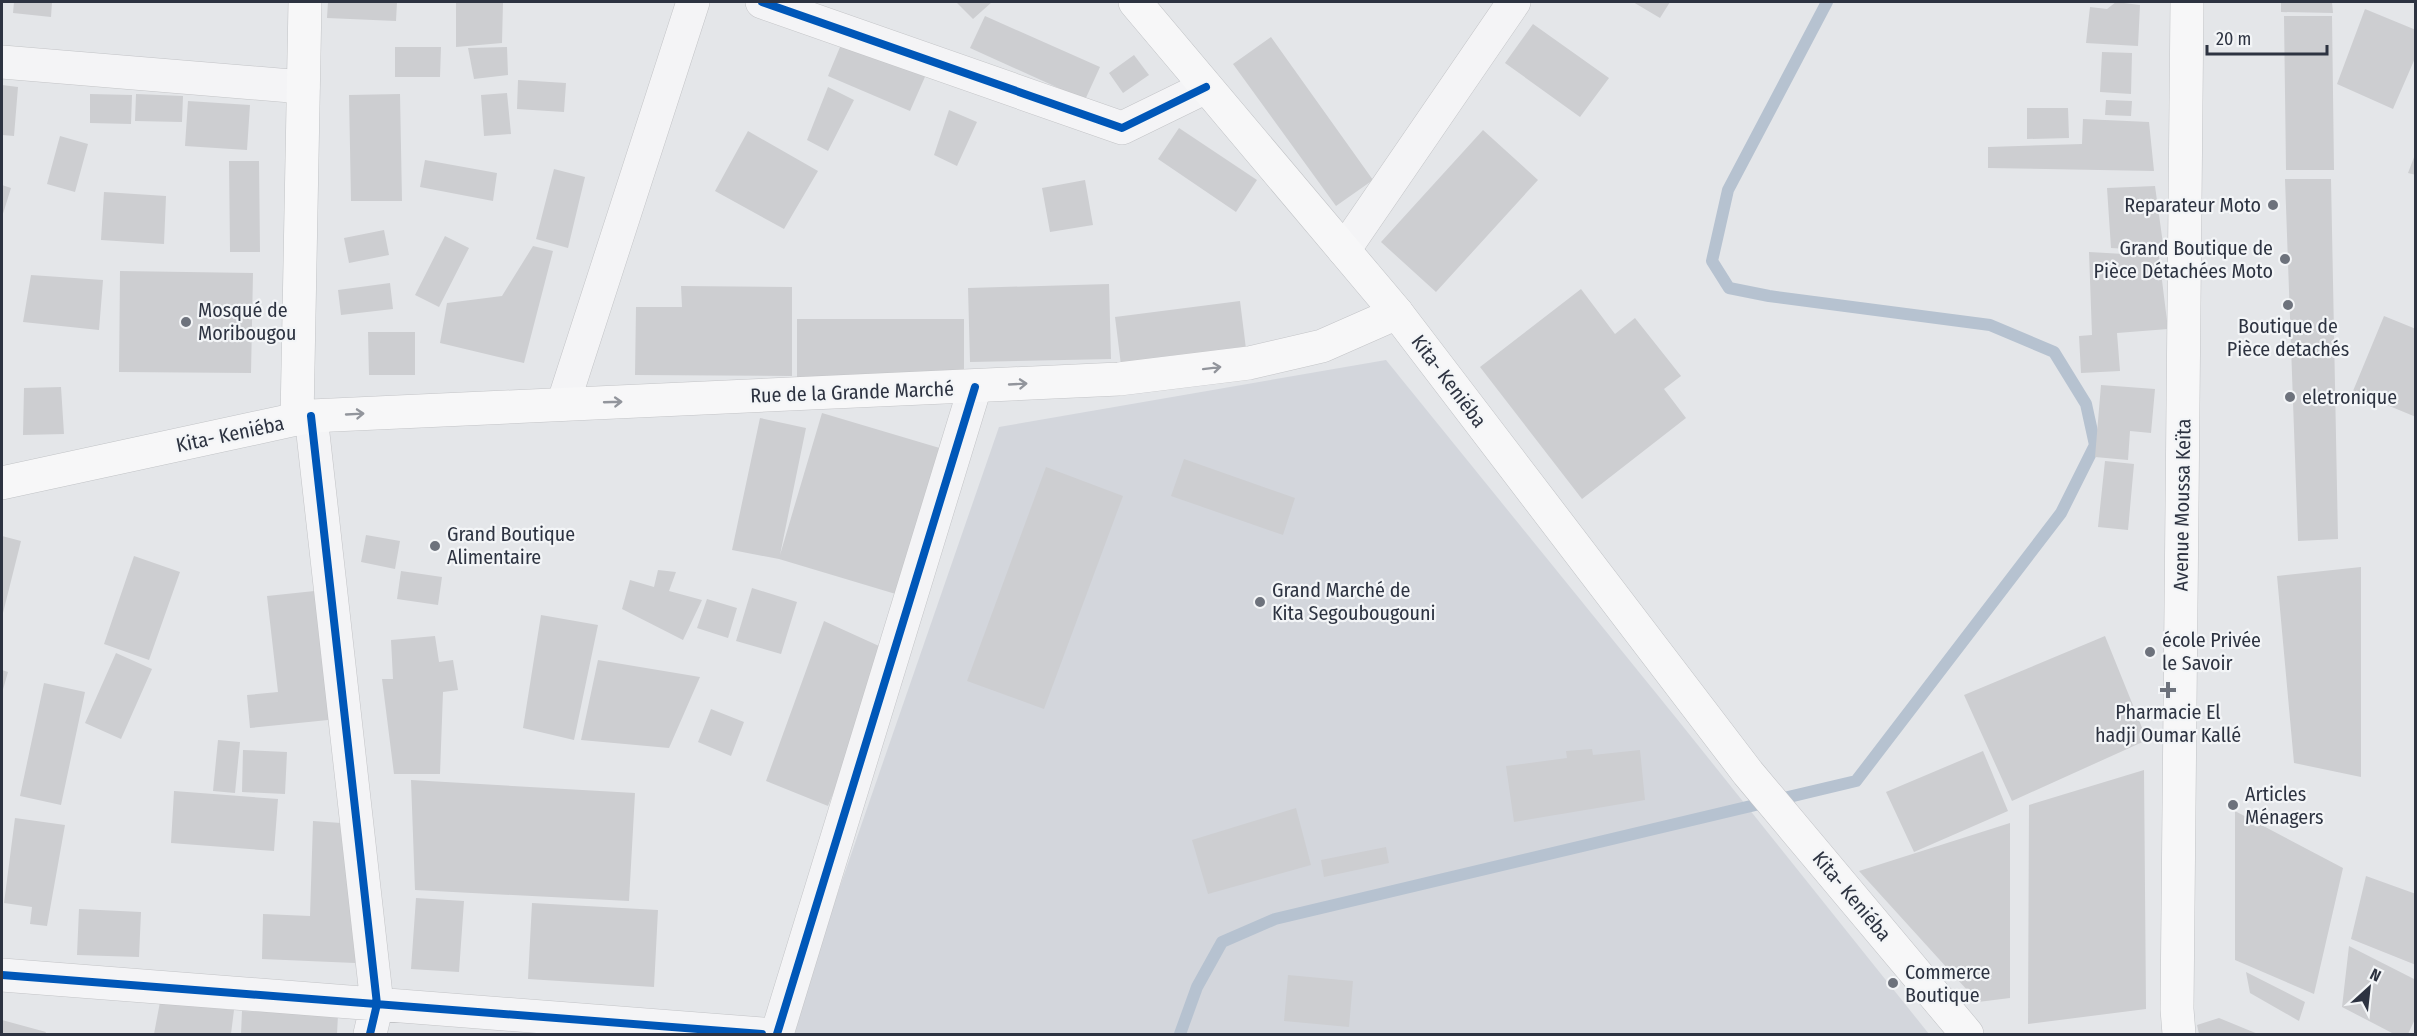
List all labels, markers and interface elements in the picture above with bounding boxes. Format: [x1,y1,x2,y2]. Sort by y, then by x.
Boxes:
scale bar [2207,18,2327,56]
text: 20 m [2216,28,2251,50]
place label: Reparateur Moto [2124,193,2261,217]
marker: Reparateur Moto [2266,198,2280,212]
place label: Grand Boutique de Pièce Détachées Moto [2094,236,2273,283]
marker: Grand Boutique de Pièce Détachées Moto [2278,252,2292,266]
place label: Mosqué de Moribougou [198,298,296,345]
marker: Boutique de Pièce detachés [2281,298,2295,312]
place label: Boutique de Pièce detachés [2227,314,2349,361]
marker: Mosqué de Moribougou [179,315,193,329]
street label: Kita- Keniéba [1406,330,1492,432]
one-way arrow [1201,362,1221,373]
street label: Rue de la Grande Marché [750,376,954,408]
one-way arrow [1007,379,1027,390]
place label: eletronique [2302,385,2397,409]
marker: eletronique [2283,390,2297,404]
one-way arrow [602,396,622,408]
one-way arrow [345,409,365,420]
street label: Kita- Keniéba [174,411,286,457]
street label: Avenue Moussa Keïta [2168,418,2196,592]
place label: Grand Boutique Alimentaire [447,522,575,569]
marker: Grand Boutique Alimentaire [428,539,442,553]
place label: Grand Marché de Kita Segoubougouni [1272,578,1436,625]
marker: Grand Marché de Kita Segoubougouni [1253,595,1267,609]
place label: école Privée le Savoir [2162,628,2261,675]
marker: école Privée le Savoir [2143,645,2157,659]
marker: Pharmacie El hadji Oumar Kallé [2161,683,2175,697]
place label: Pharmacie El hadji Oumar Kallé [2095,700,2241,747]
place label: Articles Ménagers [2245,782,2323,829]
marker: Articles Ménagers [2226,798,2240,812]
street label: Kita- Keniéba [1808,846,1896,946]
north arrow [2339,958,2399,1018]
place label: Commerce Boutique [1905,960,1990,1007]
text: N [2367,964,2384,986]
marker: Commerce Boutique [1886,976,1900,990]

